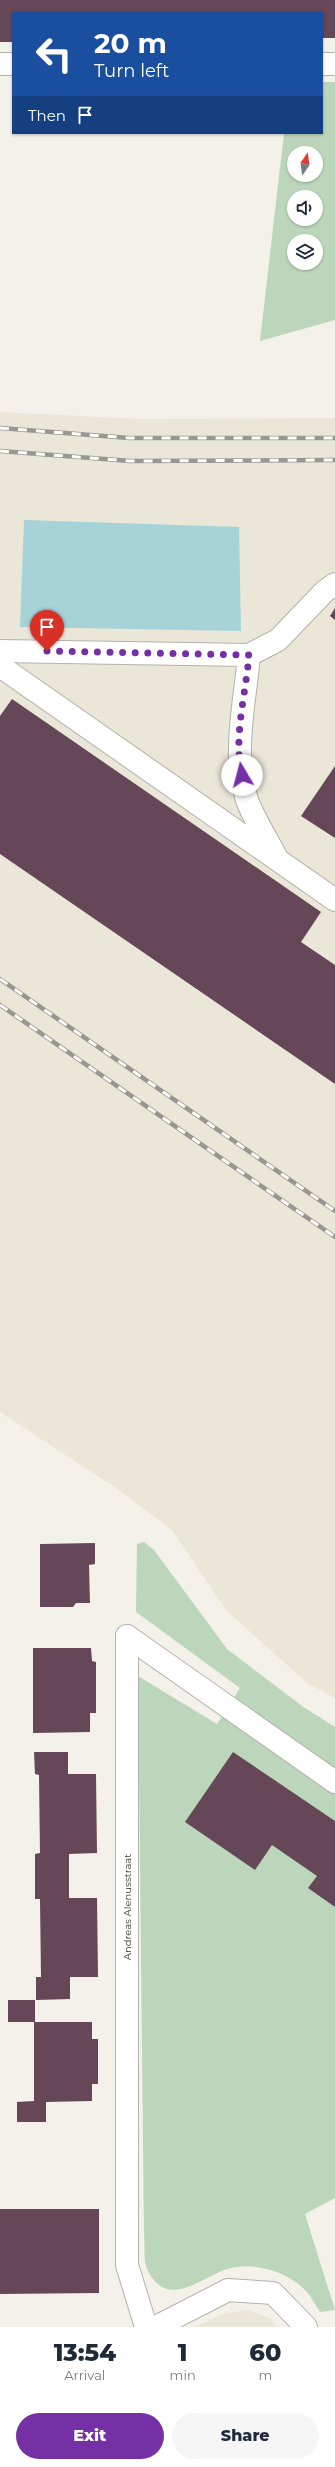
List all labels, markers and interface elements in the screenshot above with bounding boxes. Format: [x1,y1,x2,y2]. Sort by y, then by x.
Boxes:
text: 20 m [94,26,167,60]
icon: left [28,28,80,80]
text: Turn left [94,60,169,82]
icon: arrive [74,104,96,126]
text: Then [28,106,66,125]
north arrow [287,146,323,182]
map controls [287,146,323,270]
button: sound [287,190,323,226]
button: layers [287,234,323,270]
pin [30,610,64,651]
icon: arrive [36,616,58,638]
position arrow [221,754,263,796]
street label: Andreas Alenusstraat [121,1854,134,1960]
text: 13:54 [54,2338,116,2367]
text: 1 [178,2338,188,2367]
text: 60 [249,2338,281,2367]
text: Arrival [64,2367,105,2383]
text: min [170,2367,196,2383]
text: m [258,2367,272,2383]
button: Exit [16,2413,164,2459]
button: Share [172,2413,319,2459]

